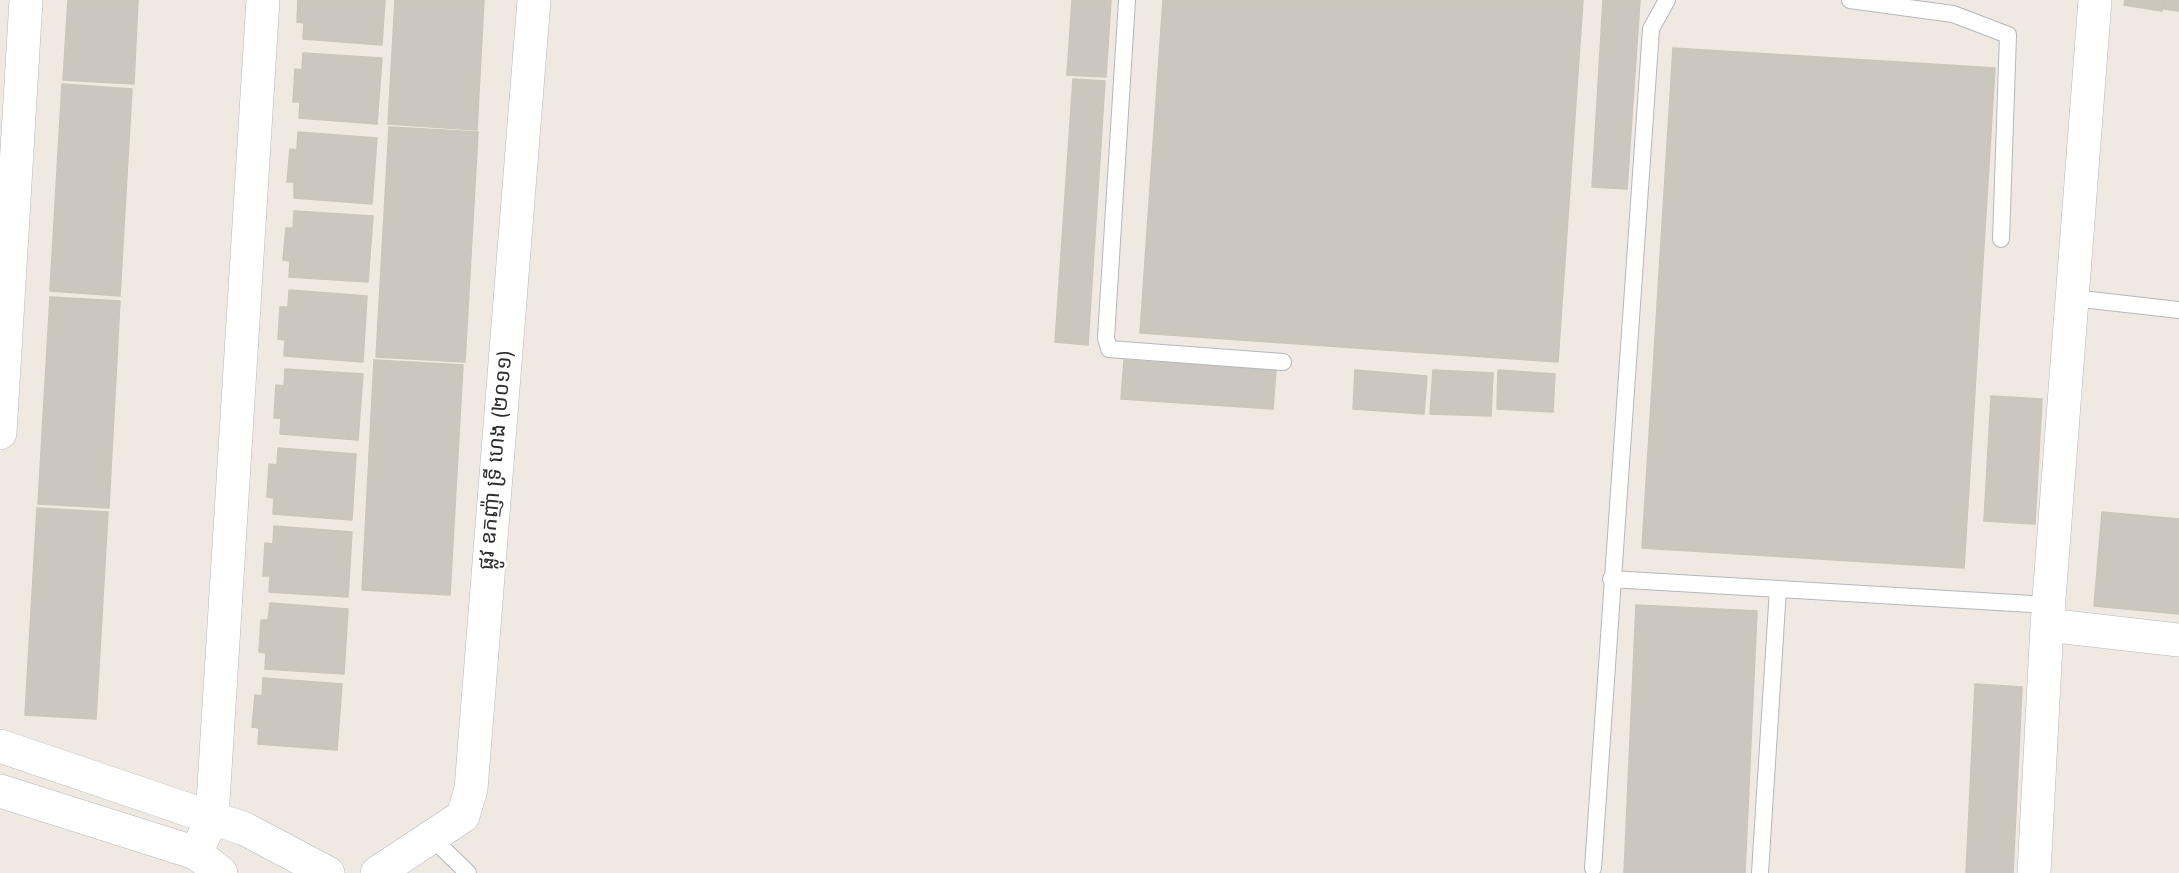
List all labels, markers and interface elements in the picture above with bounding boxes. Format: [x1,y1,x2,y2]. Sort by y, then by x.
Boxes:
street label: ផ្លូវ ឧកញ៉ា ទ្រី ហេង (២០១១) [475,349,519,571]

